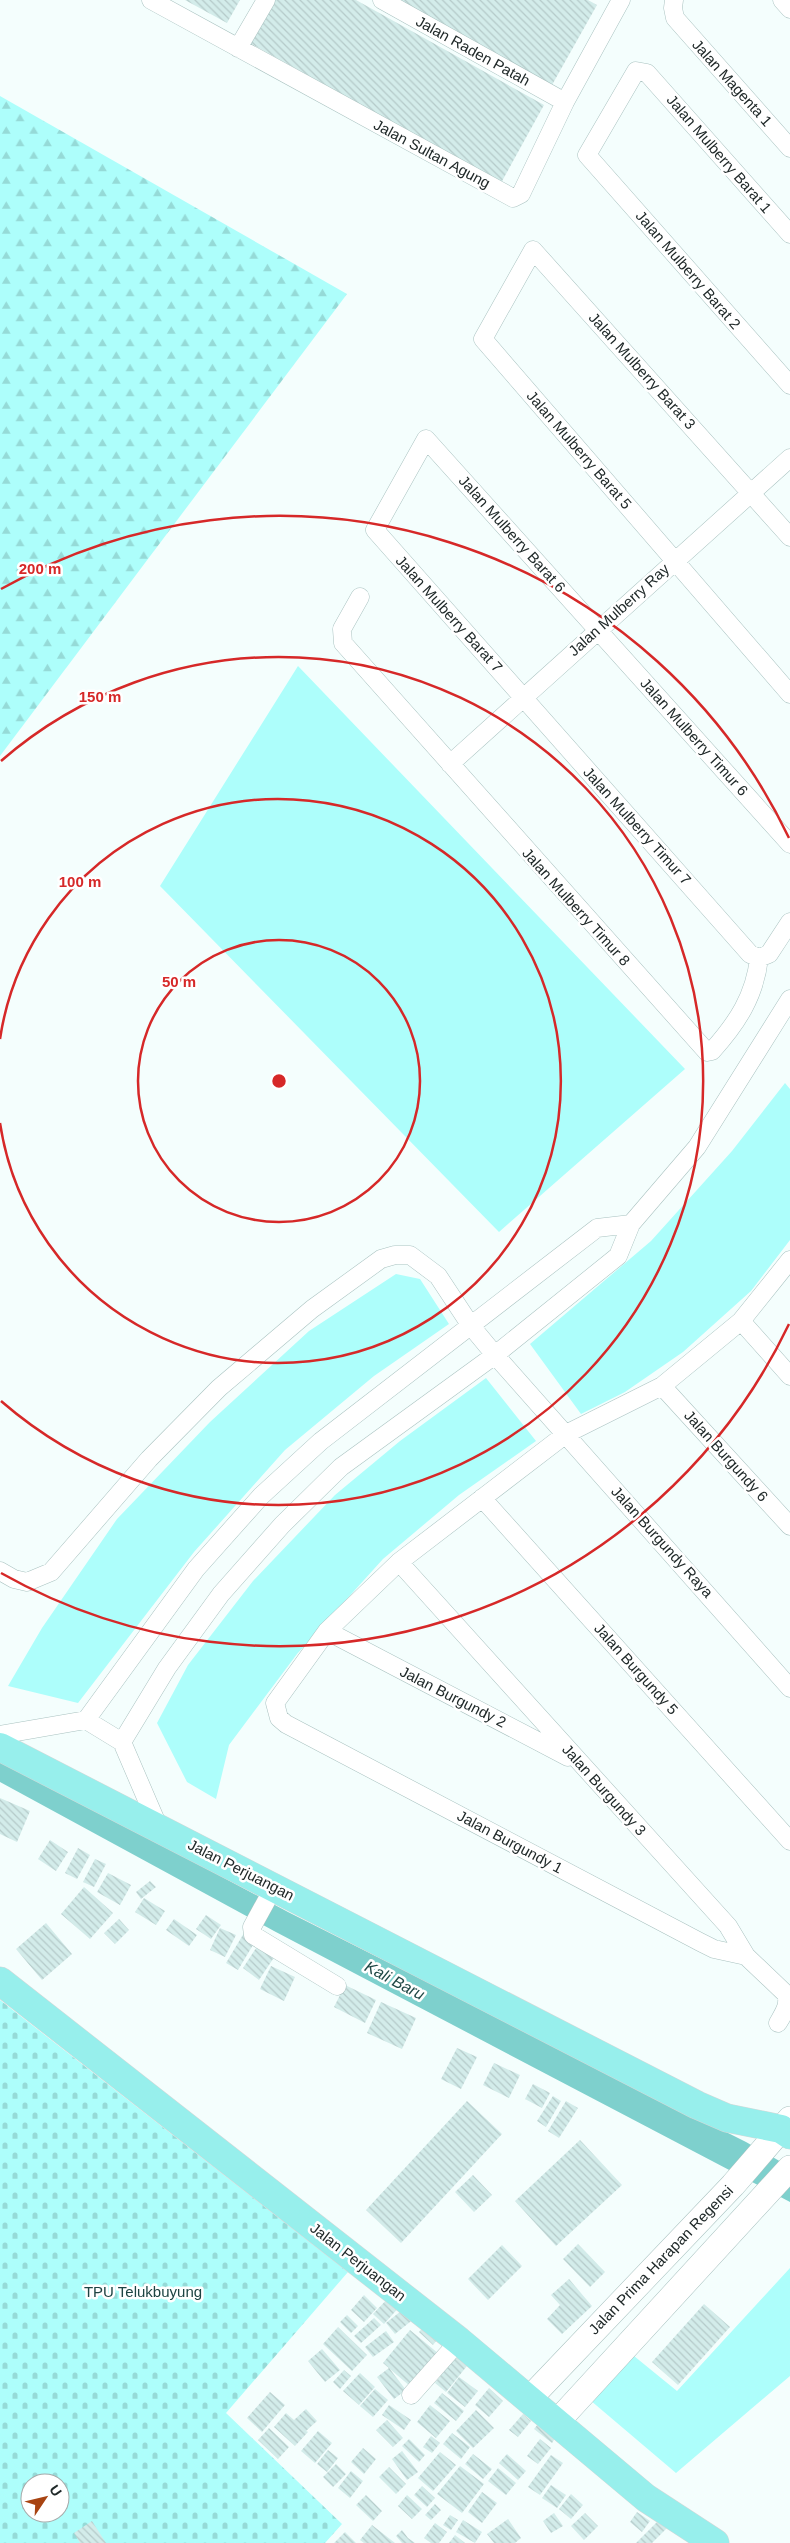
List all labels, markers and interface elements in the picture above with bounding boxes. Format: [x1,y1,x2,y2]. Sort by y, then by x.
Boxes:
street label: Jalan Raden Patah [413,12,533,89]
street label: Jalan Magenta 1 [689,36,776,130]
street label: Jalan Mulberry Barat 1 [663,91,775,216]
street label: Jalan Sultan Agung [371,116,493,191]
street label: Jalan Mulberry Barat 2 [632,207,744,332]
street label: Jalan Mulberry Barat 3 [586,309,699,432]
street label: Jalan Mulberry Barat 5 [523,387,635,512]
street label: Jalan Mulberry Barat 6 [456,472,569,595]
street label: Jalan Mulberry Barat 7 [393,552,506,675]
text: 200 m [19,560,61,577]
street label: Jalan Mulberry Ray [565,560,673,659]
street label: Jalan Mulberry Timur 6 [637,674,752,799]
text: 150 m [79,688,121,705]
street label: Jalan Mulberry Timur 7 [580,763,695,888]
street label: Jalan Mulberry Timur 8 [519,844,634,969]
text: 100 m [59,873,101,890]
text: 50 m [162,973,196,990]
centre of rings [270,1072,288,1090]
street label: Jalan Burgundy 6 [681,1407,772,1505]
street label: Jalan Burgundy Raya [608,1483,717,1601]
street label: Jalan Burgundy 5 [591,1620,682,1718]
street label: Jalan Burgundy 2 [397,1662,509,1731]
street label: Jalan Burgundy 3 [559,1741,650,1839]
street label: Jalan Burgundy 1 [455,1807,566,1876]
street label: Jalan Perjuangan [185,1835,297,1904]
water label: Kali Baru [362,1958,428,2003]
street label: Jalan Prima Harapan Regensi [585,2182,736,2338]
street label: Jalan Perjuangan [307,2219,410,2304]
park label: TPU Telukbuyung [84,2283,202,2300]
north arrow [20,2473,70,2523]
text: U [46,2482,65,2499]

